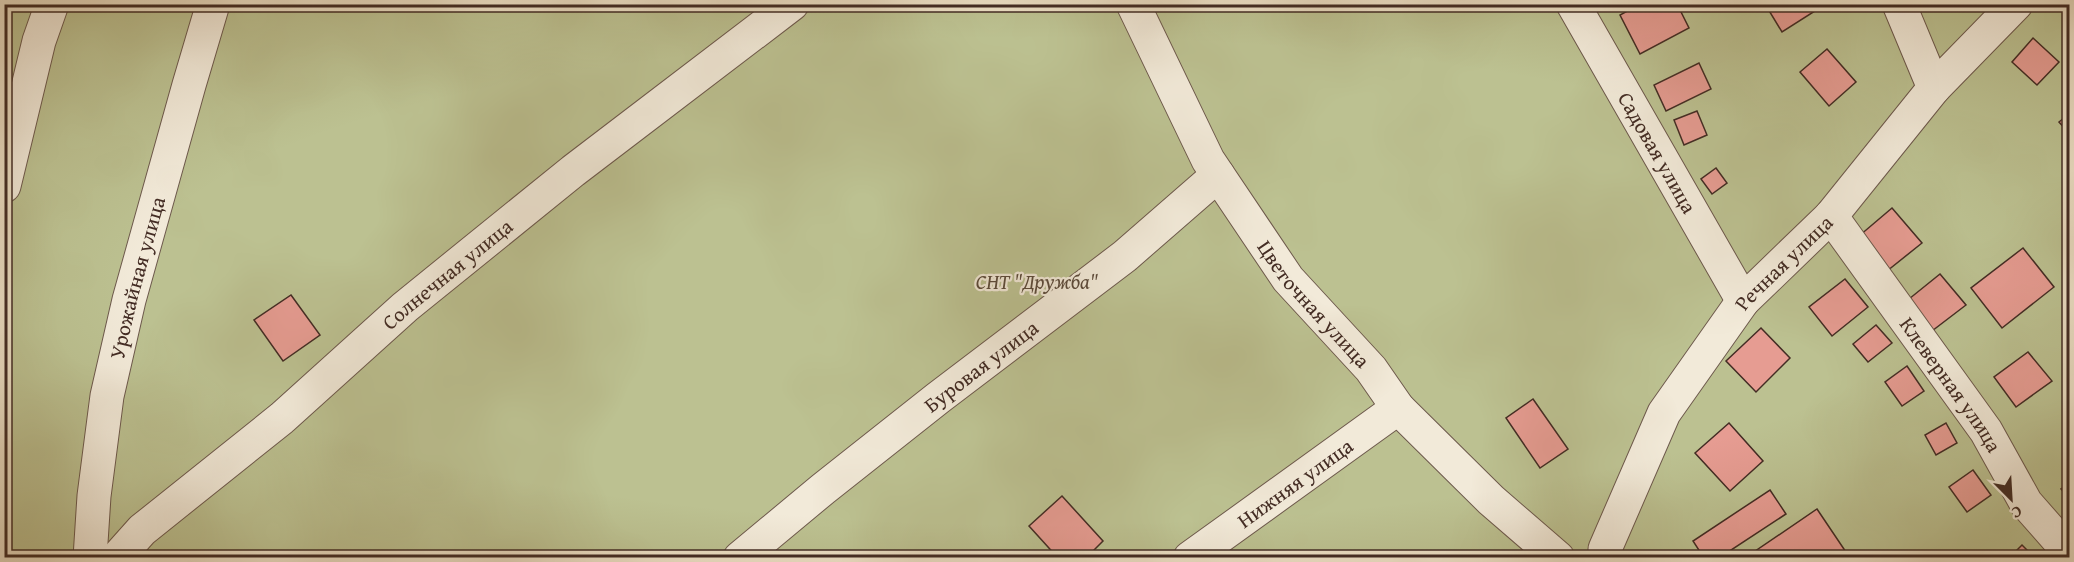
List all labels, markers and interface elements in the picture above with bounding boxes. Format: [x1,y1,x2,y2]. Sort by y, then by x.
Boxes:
street label: Садовая улица [1611,86,1705,219]
street label: Урожайная улица [101,193,173,362]
street label: Речная улица [1726,207,1839,316]
street label: Солнечная улица [375,211,519,337]
street label: Цветочная улица [1250,233,1378,374]
park label: СНТ "Дружба" [976,266,1099,297]
street label: Клеверная улица [1893,310,2010,458]
street label: Буровая улица [917,312,1044,419]
street label: Нижняя улица [1230,430,1359,535]
north arrow [1981,469,2041,529]
text: С [2008,500,2026,526]

